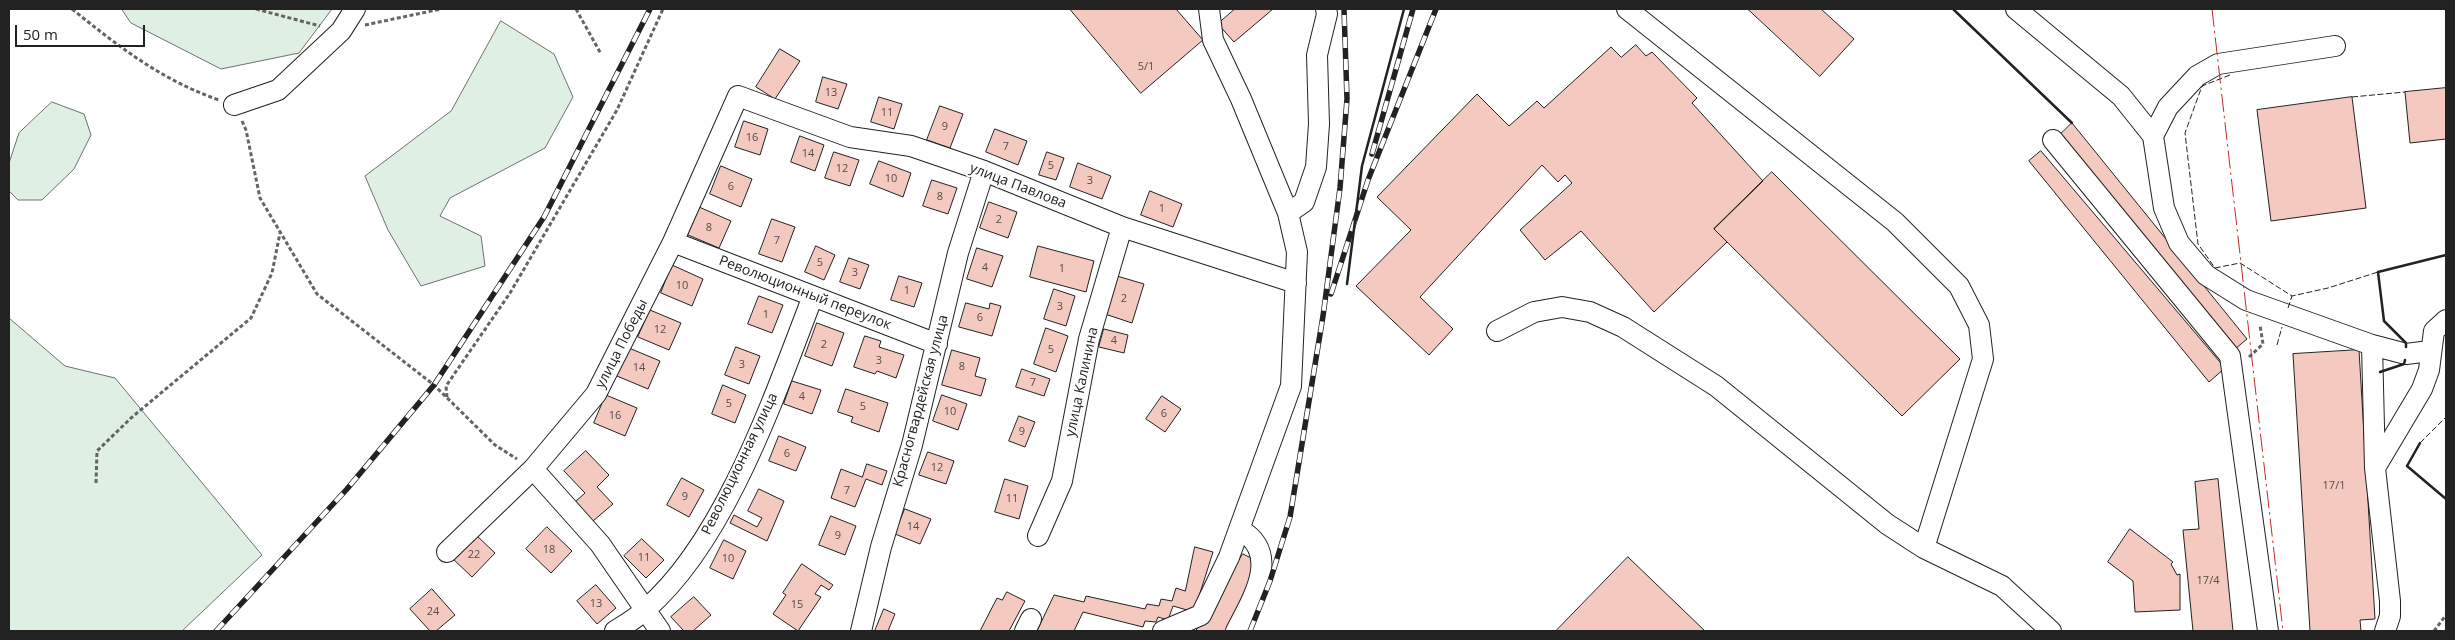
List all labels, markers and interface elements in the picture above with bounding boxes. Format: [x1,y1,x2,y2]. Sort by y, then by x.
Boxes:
scale bar [18,15,148,47]
text: 50 m [23,24,58,44]
house number: 5/1 [1138,60,1154,74]
house number: 13 [825,86,837,100]
house number: 11 [881,106,893,120]
house number: 9 [942,120,948,134]
house number: 16 [746,131,758,145]
house number: 7 [1003,140,1009,154]
house number: 14 [802,147,814,161]
house number: 5 [1048,159,1054,173]
street label: улица Павлова [967,160,1069,212]
house number: 12 [836,162,848,176]
house number: 10 [885,172,897,186]
house number: 3 [1087,174,1093,188]
house number: 6 [728,180,734,194]
house number: 8 [937,190,943,204]
house number: 1 [1159,202,1165,216]
house number: 2 [996,213,1002,227]
house number: 8 [706,221,712,235]
house number: 7 [774,234,780,248]
street label: Революционный переулок [717,252,893,334]
house number: 5 [817,256,823,270]
house number: 4 [982,261,988,275]
house number: 1 [1059,262,1065,276]
house number: 3 [852,266,858,280]
house number: 10 [676,279,688,293]
house number: 1 [904,284,910,298]
house number: 2 [1121,292,1127,306]
street label: улица Победы [592,297,652,391]
house number: 3 [1057,300,1063,314]
house number: 1 [763,308,769,322]
house number: 6 [977,311,983,325]
street label: Красногвардейская улица [890,313,952,489]
house number: 12 [654,323,666,337]
street label: улица Калинина [1062,326,1102,438]
house number: 4 [1111,334,1117,348]
house number: 2 [821,338,827,352]
house number: 5 [1048,343,1054,357]
house number: 3 [876,354,882,368]
house number: 3 [739,358,745,372]
house number: 8 [959,360,965,374]
house number: 14 [633,361,645,375]
house number: 7 [1030,376,1036,390]
street label: Революционная улица [698,390,782,538]
house number: 4 [799,390,805,404]
house number: 5 [726,397,732,411]
house number: 5 [860,400,866,414]
house number: 10 [944,405,956,419]
house number: 6 [1161,407,1167,421]
house number: 16 [609,409,621,423]
house number: 9 [1019,425,1025,439]
house number: 6 [784,447,790,461]
house number: 12 [931,461,943,475]
house number: 17/1 [2323,479,2345,493]
house number: 7 [844,484,850,498]
house number: 9 [682,490,688,504]
house number: 11 [1006,492,1018,506]
house number: 14 [907,520,919,534]
house number: 9 [835,529,841,543]
house number: 18 [543,543,555,557]
house number: 22 [468,548,480,562]
house number: 11 [638,551,650,565]
house number: 10 [722,552,734,566]
house number: 17/4 [2197,574,2219,588]
house number: 13 [590,597,602,611]
house number: 15 [791,598,803,612]
house number: 24 [427,605,439,619]

